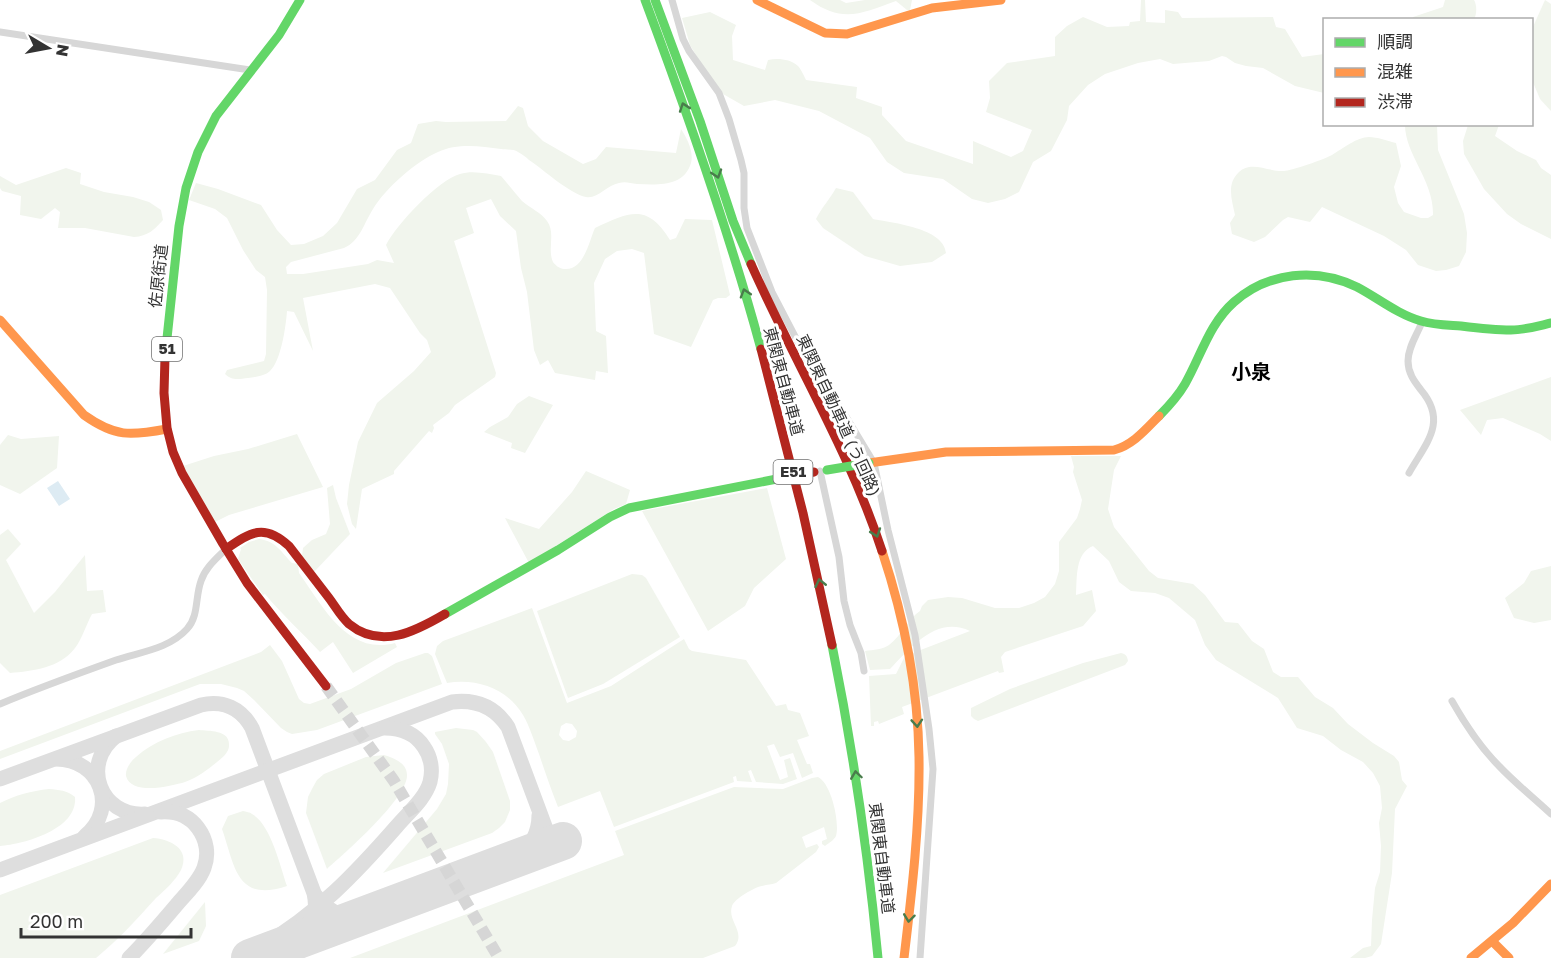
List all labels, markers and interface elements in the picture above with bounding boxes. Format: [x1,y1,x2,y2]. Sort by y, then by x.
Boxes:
north arrow [18,18,78,78]
legend [1323,18,1533,126]
text: 順調 [1377,30,1413,52]
text: N [52,43,74,58]
text: 混雑 [1377,60,1413,82]
text: 渋滞 [1377,90,1413,112]
one-way arrow [679,103,692,113]
one-way arrow [710,168,722,179]
street label: 佐原街道 [145,243,171,309]
one-way arrow [740,288,752,299]
street label: 東関東自動車道 [760,324,808,438]
street label: 東関東自動車道 (う回路) [793,331,885,499]
road number: 51 [152,337,182,361]
district label: 小泉 [1231,359,1271,383]
road number: E51 [774,460,812,484]
one-way arrow [868,527,881,538]
one-way arrow [814,579,827,589]
one-way arrow [910,719,923,728]
one-way arrow [851,770,863,779]
street label: 東関東自動車道 [865,801,899,915]
scale bar [21,901,190,939]
text: 200 m [30,910,83,932]
one-way arrow [903,913,916,922]

